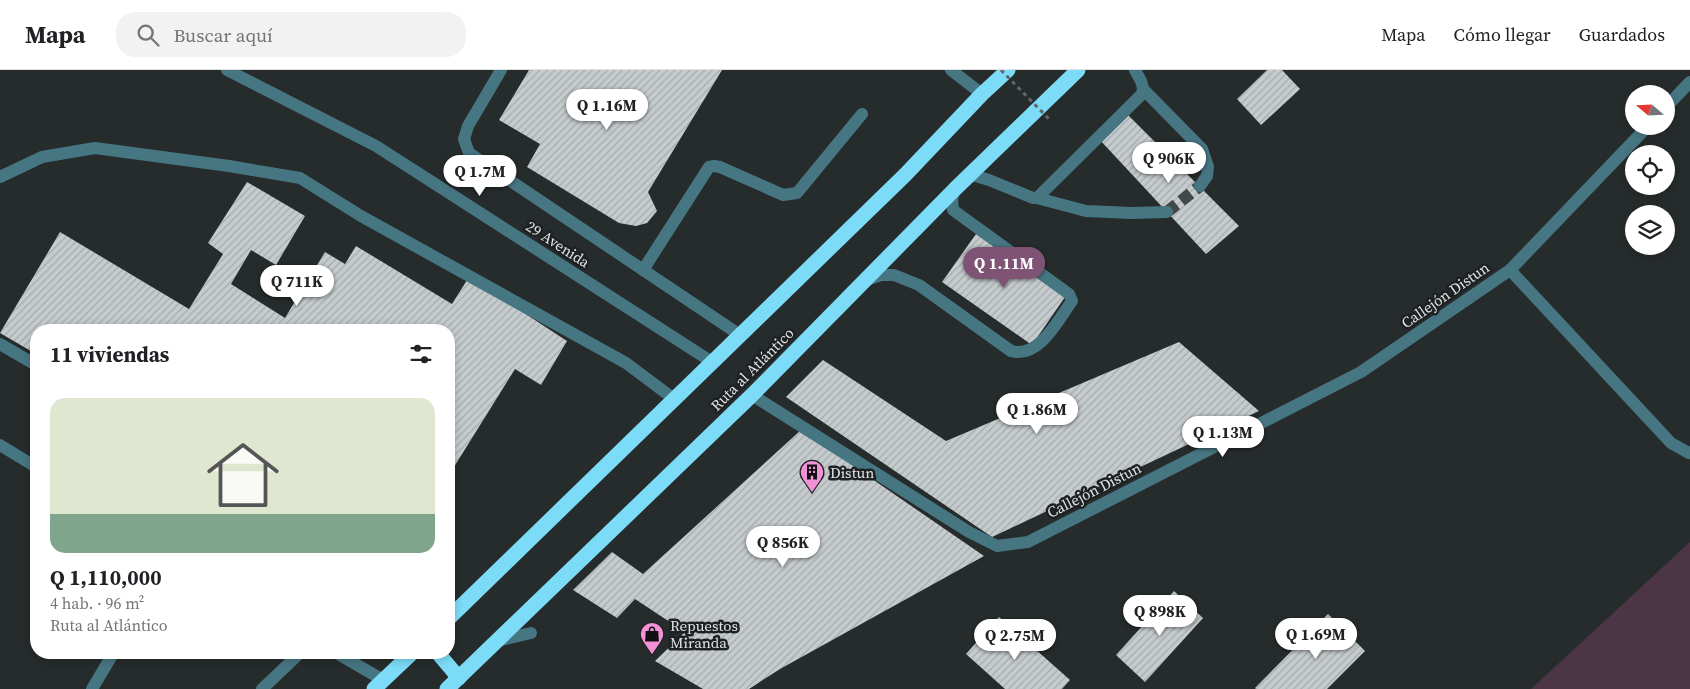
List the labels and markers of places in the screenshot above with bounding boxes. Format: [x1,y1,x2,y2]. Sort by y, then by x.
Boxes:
pin: Q 1.16M [561,88,653,131]
pin: Q 906K [1128,142,1210,184]
pin: Q 1.7M [439,154,521,197]
pin: Q 1.11M [958,246,1050,289]
pin: Q 711K [256,264,338,307]
pin: Q 1.86M [991,392,1083,435]
pin: Q 1.13M [1177,416,1269,458]
building icon: Distun [799,459,825,493]
place label: Distun [830,462,874,483]
pin: Q 856K [742,526,824,568]
pin: Q 898K [1119,594,1201,637]
place label: Repuestos Miranda [670,615,738,653]
pin: Q 2.75M [969,618,1061,661]
pin: Q 1.69M [1270,618,1362,660]
shop icon: Repuestos Miranda [639,621,665,655]

